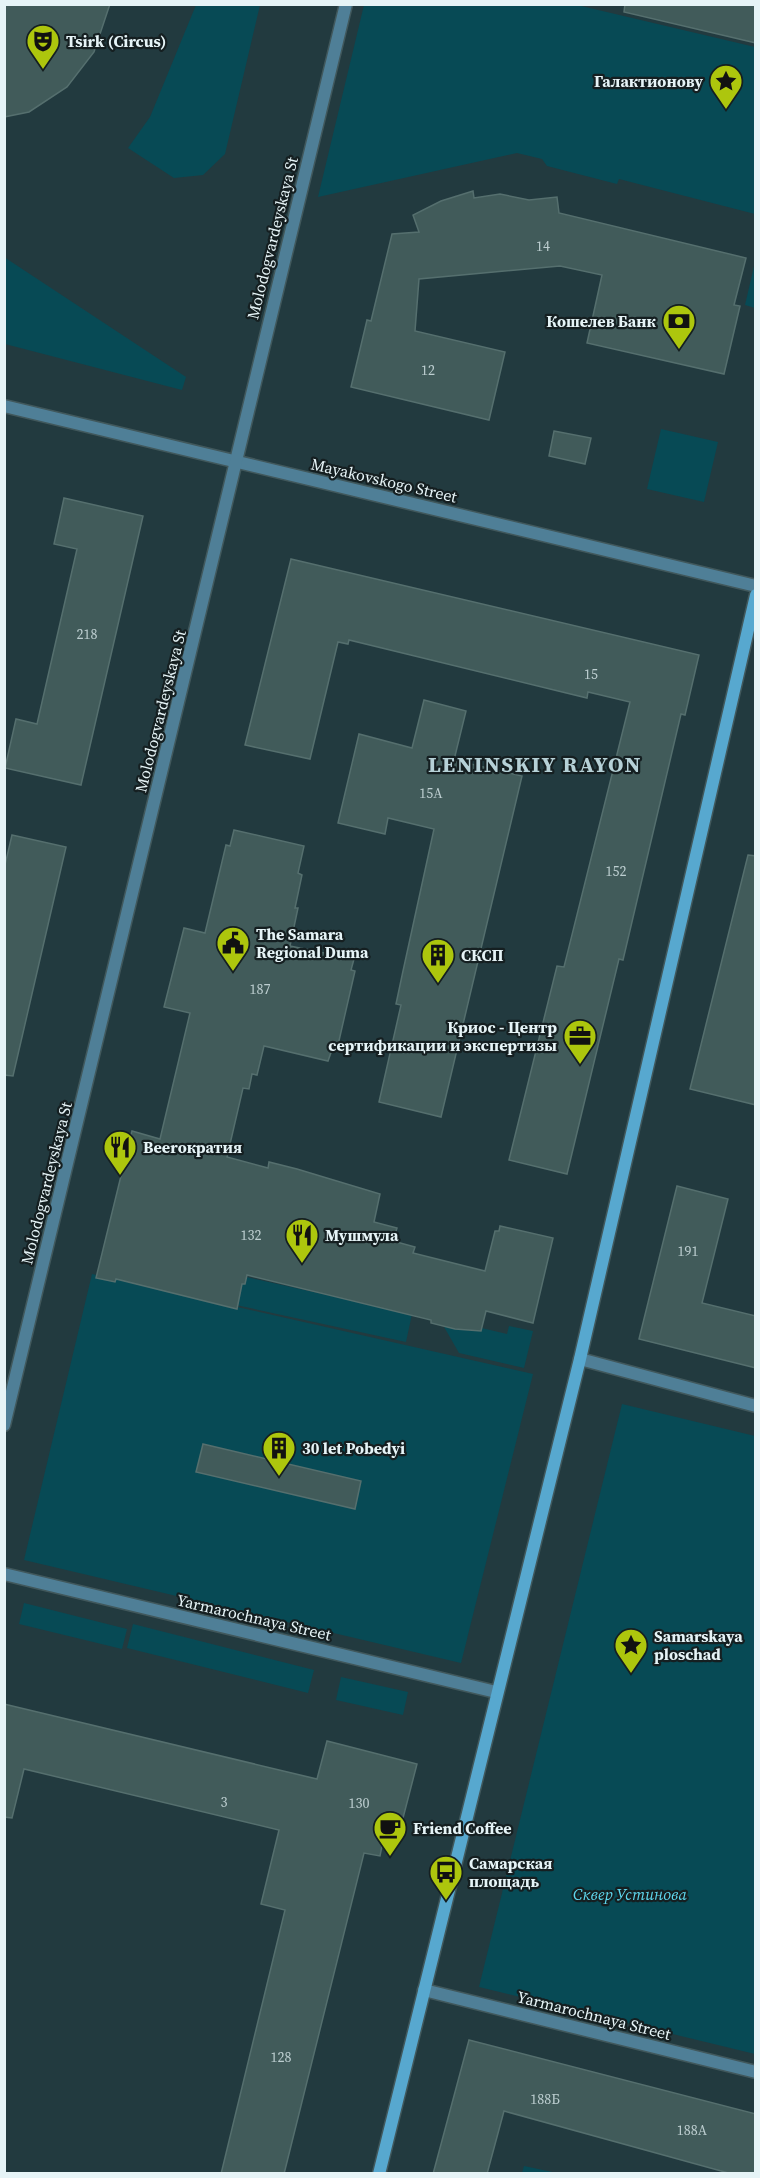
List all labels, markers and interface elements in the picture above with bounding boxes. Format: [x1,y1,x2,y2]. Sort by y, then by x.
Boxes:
theatre icon: Tsirk (Circus) [25,23,61,70]
place label: Tsirk (Circus) [66,30,166,52]
place icon: Галактионову [708,63,744,110]
place label: Галактионову [594,70,703,92]
street label: Molodogvardeyskaya St [241,154,303,322]
house number: 14 [536,236,550,256]
bank icon: Кошелев Банк [661,303,697,350]
place label: Кошелев Банк [546,310,657,332]
house number: 12 [421,360,435,380]
street label: Mayakovskogo Street [309,452,460,508]
house number: 218 [77,624,98,644]
street label: Molodogvardeyskaya St [129,627,191,795]
house number: 15 [584,664,598,684]
district label: LENINSKIY RAYON [428,749,642,779]
house number: 15А [419,783,443,803]
house number: 152 [606,861,627,881]
place label: The Samara Regional Duma [256,923,369,963]
public building icon: The Samara Regional Duma [215,925,251,972]
building icon: СКСП [420,937,456,984]
place label: СКСП [461,944,504,966]
house number: 187 [250,979,271,999]
place label: Криос - Центр сертификации и экспертизы [328,1016,557,1056]
office icon: Криос - Центр сертификации и экспертизы [562,1018,598,1065]
street label: Molodogvardeyskaya St [15,1099,77,1267]
restaurant icon: Beerократия [102,1129,138,1176]
place label: Beerократия [143,1136,242,1158]
restaurant icon: Мушмула [284,1217,320,1264]
place label: Мушмула [325,1224,399,1246]
house number: 132 [241,1225,262,1245]
house number: 191 [678,1241,699,1261]
building icon: 30 let Pobedyi [261,1430,297,1477]
place label: 30 let Pobedyi [302,1437,405,1459]
street label: Yarmarochnaya Street [175,1589,334,1646]
place label: Samarskaya ploschad [654,1625,743,1665]
place icon: Samarskaya ploschad [613,1627,649,1674]
house number: 3 [221,1792,228,1812]
house number: 130 [349,1793,370,1813]
cafe icon: Friend Coffee [372,1810,408,1857]
place label: Friend Coffee [413,1817,512,1839]
place label: Самарская площадь [469,1852,553,1892]
bus stop icon: Самарская площадь [428,1854,464,1901]
park label: Сквер Устинова [573,1883,688,1905]
street label: Yarmarochnaya Street [515,1985,674,2045]
house number: 128 [271,2047,292,2067]
house number: 188Б [530,2089,560,2109]
house number: 188А [677,2120,708,2140]

